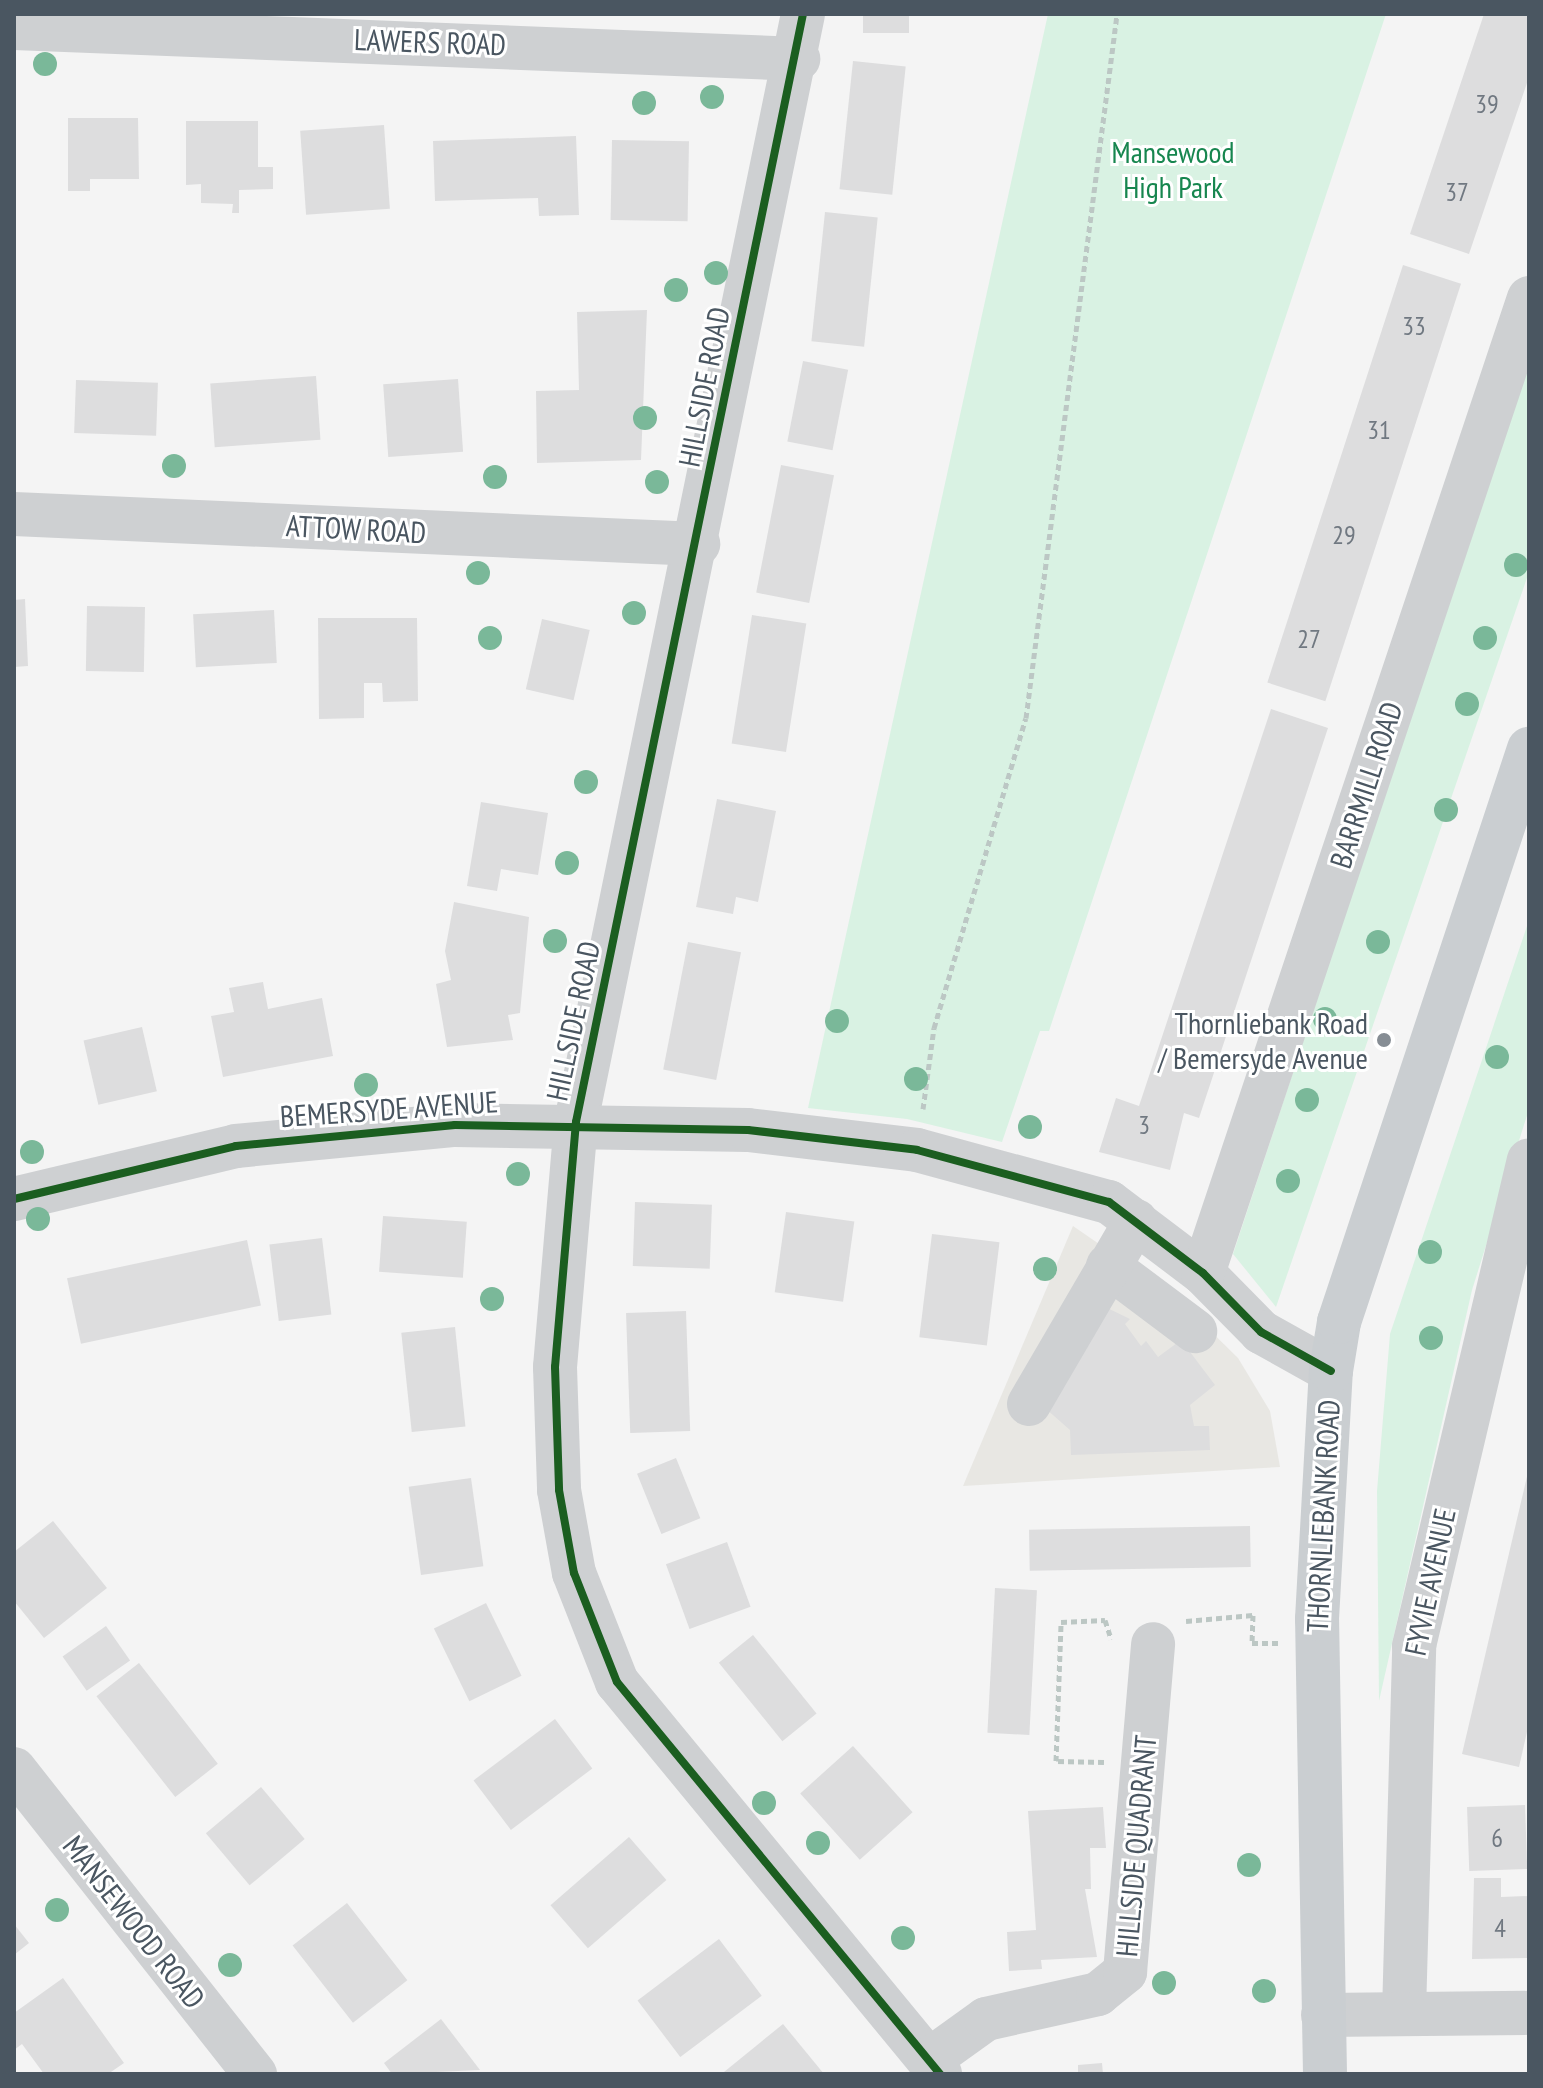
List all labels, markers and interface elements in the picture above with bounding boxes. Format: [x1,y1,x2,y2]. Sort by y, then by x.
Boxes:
street label: LAWERS ROAD [353,21,507,63]
house number: 39 [1475,88,1499,120]
park label: Mansewood High Park [1112,134,1234,204]
house number: 37 [1445,176,1469,208]
street label: HILLSIDE ROAD [671,304,737,470]
house number: 33 [1402,310,1426,342]
house number: 31 [1367,414,1391,446]
street label: ATTOW ROAD [285,507,427,551]
house number: 29 [1332,519,1356,551]
house number: 27 [1297,623,1321,655]
street label: BARRMILL ROAD [1322,697,1410,873]
street label: HILLSIDE ROAD [539,938,607,1104]
place label: Thornliebank Road / Bemersyde Avenue [1157,1005,1368,1076]
marker: Thornliebank Road / Bemersyde Avenue [1375,1031,1393,1049]
street label: BEMERSYDE AVENUE [278,1083,500,1135]
house number: 3 [1138,1109,1150,1141]
street label: THORNLIEBANK ROAD [1299,1398,1347,1634]
street label: FYVIE AVENUE [1397,1505,1463,1659]
street label: HILLSIDE QUADRANT [1108,1734,1164,1958]
house number: 6 [1491,1822,1503,1854]
street label: MANSEWOOD ROAD [55,1828,213,2016]
house number: 4 [1494,1912,1506,1944]

